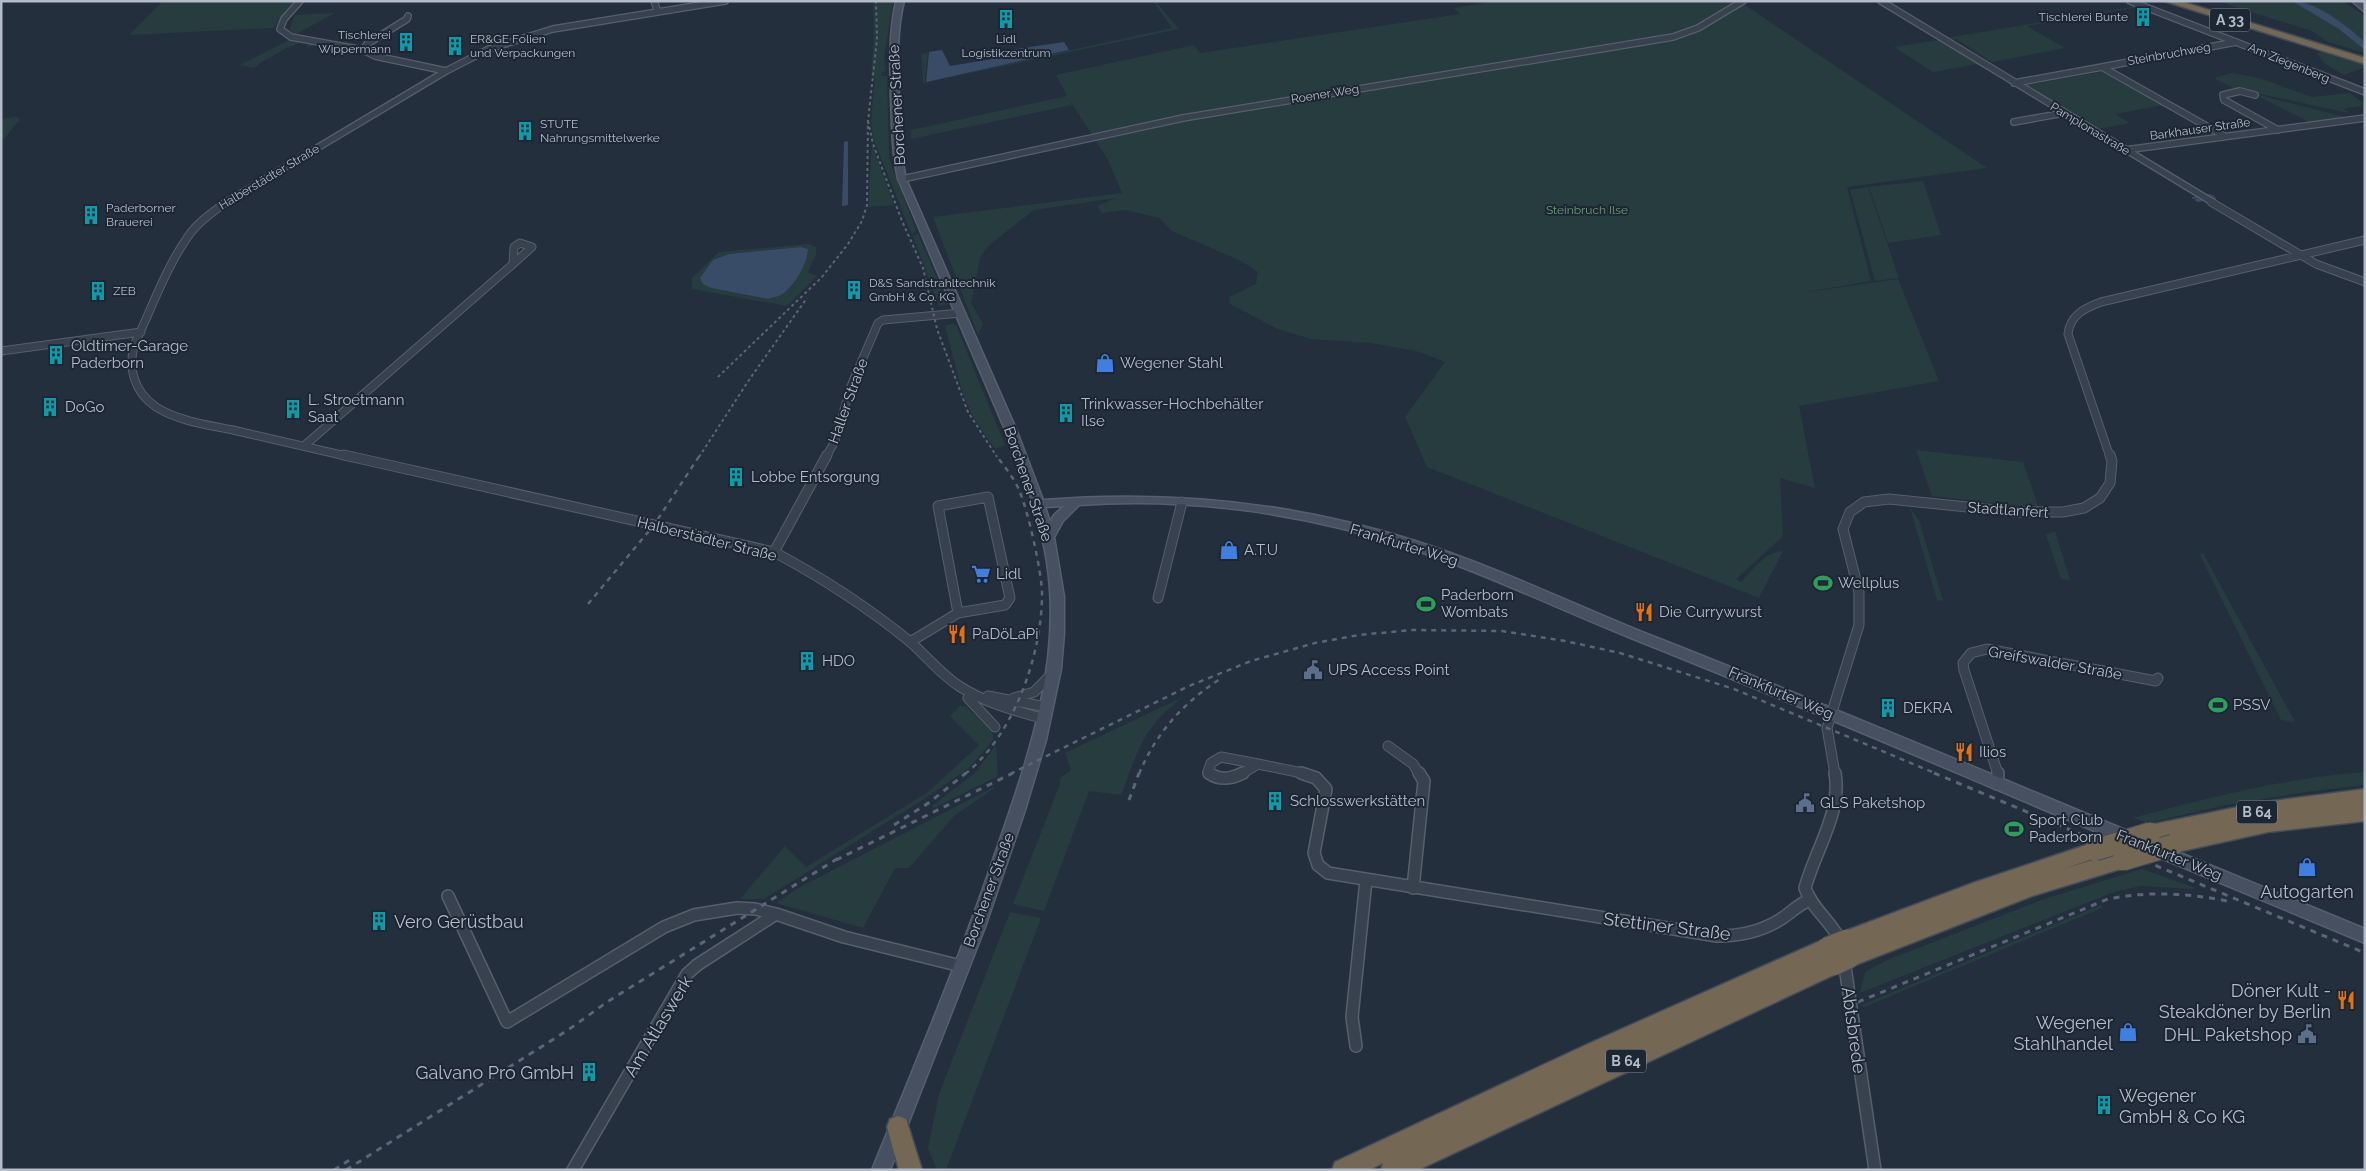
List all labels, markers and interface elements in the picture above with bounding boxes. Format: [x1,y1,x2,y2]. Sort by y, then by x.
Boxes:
building icon: Tischlerei Bunte [2132,6,2154,28]
building icon: Lidl Logistikzentrum [995,8,1017,30]
road number: A 33 [2210,8,2250,32]
place label: Tischlerei Bunte [2039,10,2128,24]
place label: Tischlerei Wippermann [318,28,391,56]
building icon: Tischlerei Wippermann [395,31,417,53]
place label: ER&GE Folien und Verpackungen [470,32,575,60]
place label: Lidl Logistikzentrum [962,32,1050,60]
building icon: ER&GE Folien und Verpackungen [444,35,466,57]
street label: Steinbruchweg [2126,40,2212,68]
street label: Am Ziegenberg [2246,40,2332,86]
street label: Borchener Straße [885,44,909,166]
street label: Roener Weg [1290,82,1360,106]
street label: Pamplonastraße [2048,100,2132,158]
street label: Barkhauser Straße [2149,115,2251,143]
place label: STUTE Nahrungsmittelwerke [540,117,660,145]
building icon: STUTE Nahrungsmittelwerke [514,120,536,142]
street label: Halberstädter Straße [216,141,322,213]
place label: Paderborner Brauerei [106,201,176,229]
park label: Steinbruch Ilse [1546,203,1628,217]
building icon: Paderborner Brauerei [80,204,102,226]
place label: D&S Sandstrahltechnik GmbH & Co. KG [869,276,996,304]
building icon: D&S Sandstrahltechnik GmbH & Co. KG [843,279,865,301]
building icon: ZEB [87,280,109,302]
place label: ZEB [113,284,136,298]
place label: Oldtimer-Garage Paderborn [71,337,188,372]
building icon: Oldtimer-Garage Paderborn [45,344,67,366]
shop icon: Wegener Stahl [1094,352,1116,374]
place label: Wegener Stahl [1120,354,1224,372]
street label: Haller Straße [824,356,872,446]
place label: L. Stroetmann Saat [308,391,405,426]
place label: Trinkwasser-Hochbehälter Ilse [1081,395,1264,430]
building icon: DoGo [39,396,61,418]
place label: DoGo [65,398,104,416]
building icon: L. Stroetmann Saat [282,398,304,420]
building icon: Trinkwasser-Hochbehälter Ilse [1055,402,1077,424]
street label: Borchener Straße [1000,424,1056,544]
building icon: Lobbe Entsorgung [725,466,747,488]
place label: Lobbe Entsorgung [751,468,880,486]
street label: Stadtlanfert [1967,498,2049,522]
street label: Halberstädter Straße [635,513,779,565]
street label: Frankfurter Weg [1348,520,1460,570]
shop icon: A.T.U [1218,539,1240,561]
place label: A.T.U [1244,541,1278,559]
supermarket icon: Lidl [970,563,992,585]
place label: Lidl [996,565,1022,583]
sports icon: Wellplus [1812,572,1834,594]
place label: Wellplus [1838,574,1899,592]
place label: Paderborn Wombats [1441,586,1514,621]
sports icon: Paderborn Wombats [1415,593,1437,615]
restaurant icon: Die Currywurst [1633,601,1655,623]
place label: Die Currywurst [1659,603,1762,621]
restaurant icon: PaDöLaPi [946,623,968,645]
place label: PaDöLaPi [972,625,1038,643]
street label: Greifswalder Straße [1987,642,2123,684]
building icon: HDO [796,650,818,672]
place label: HDO [822,652,855,670]
public building icon: UPS Access Point [1302,659,1324,681]
place label: UPS Access Point [1328,661,1450,679]
street label: Frankfurter Weg [1726,663,1836,723]
sports icon: PSSV [2207,694,2229,716]
place label: PSSV [2233,696,2270,714]
building icon: DEKRA [1877,697,1899,719]
place label: DEKRA [1903,699,1952,717]
restaurant icon: Ilios [1953,741,1975,763]
place label: Ilios [1979,743,2006,761]
building icon: Schlosswerkstätten [1264,790,1286,812]
place label: Schlosswerkstätten [1290,792,1425,810]
public building icon: GLS Paketshop [1794,792,1816,814]
place label: GLS Paketshop [1820,794,1925,812]
road number: B 64 [2237,800,2277,824]
place label: Sport Club Paderborn [2029,811,2103,846]
sports icon: Sport Club Paderborn [2003,818,2025,840]
street label: Frankfurter Weg [2114,826,2224,884]
street label: Borchener Straße [960,830,1018,950]
shop icon: Autogarten [2296,856,2318,878]
place label: Autogarten [2260,881,2354,902]
street label: Stettiner Straße [1602,908,1732,944]
building icon: Vero Gerüstbau [368,910,390,932]
place label: Vero Gerüstbau [394,911,524,932]
street label: Am Atlaswerk [620,971,697,1080]
place label: Döner Kult - Steakdöner by Berlin [2159,980,2331,1022]
street label: Abtsbrede [1838,985,1871,1075]
restaurant icon: Döner Kult - Steakdöner by Berlin [2335,989,2357,1011]
place label: Wegener Stahlhandel [2014,1012,2114,1054]
shop icon: Wegener Stahlhandel [2117,1021,2139,1043]
public building icon: DHL Paketshop [2296,1023,2318,1045]
place label: DHL Paketshop [2164,1024,2292,1045]
road number: B 64 [1606,1050,1646,1072]
building icon: Galvano Pro GmbH [578,1061,600,1083]
place label: Galvano Pro GmbH [416,1062,574,1083]
place label: Wegener GmbH & Co KG [2119,1085,2245,1127]
building icon: Wegener GmbH & Co KG [2093,1094,2115,1116]

